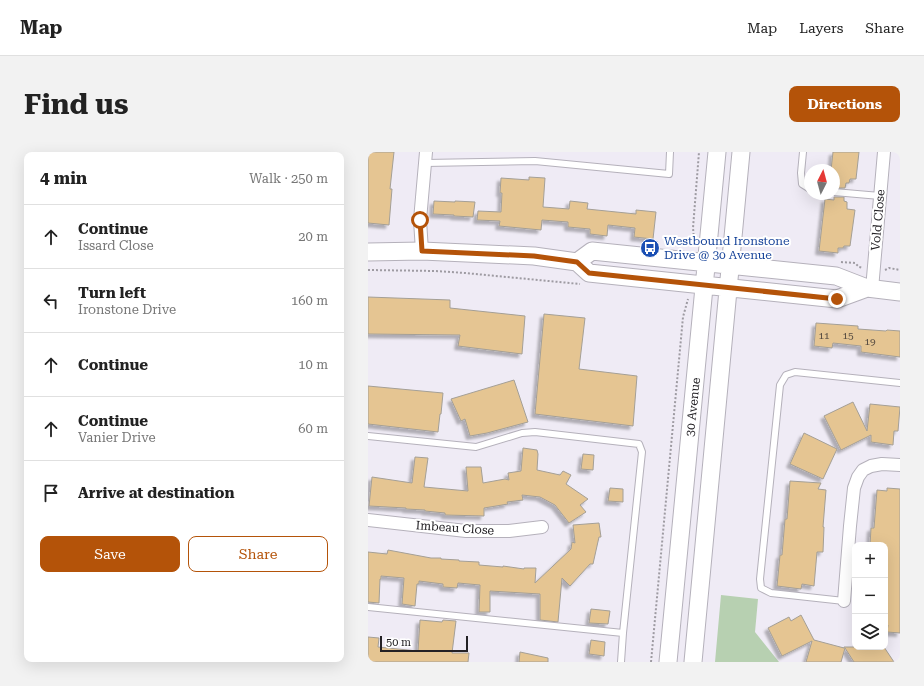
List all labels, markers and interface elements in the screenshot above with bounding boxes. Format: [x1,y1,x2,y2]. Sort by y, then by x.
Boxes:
text: Map [20,16,62,39]
text: Map [747,20,777,36]
text: Layers [799,20,843,36]
text: Share [865,20,904,36]
button: Directions [789,86,900,122]
text: Find us [24,88,128,121]
north arrow [804,164,840,200]
text: 4 min [40,168,87,188]
text: Walk · 250 m [249,171,328,186]
street label: Vold Close [868,188,888,251]
route start [411,211,429,229]
text: Continue [78,220,148,238]
icon: ahead [40,226,62,248]
text: 20 m [298,229,328,244]
place label: Westbound Ironstone Drive @ 30 Avenue [664,234,790,262]
bus stop icon: Westbound Ironstone Drive @ 30 Avenue [639,237,661,259]
text: Issard Close [78,238,154,253]
text: Turn left [78,284,146,302]
icon: left [40,290,62,312]
route end [828,290,846,308]
text: 160 m [291,293,328,308]
text: Ironstone Drive [78,302,176,317]
house number: 11 [818,330,830,341]
house number: 15 [842,330,854,341]
house number: 19 [864,336,876,347]
icon: ahead [40,354,62,376]
text: Continue [78,356,148,374]
text: 10 m [298,357,328,372]
street label: 30 Avenue [683,376,703,437]
text: Continue [78,412,148,430]
icon: ahead [40,418,62,440]
text: 60 m [298,421,328,436]
text: Vanier Drive [78,430,156,445]
icon: arrive [40,482,62,504]
text: Arrive at destination [78,484,234,502]
street label: Imbeau Close [415,518,495,538]
button: Save [40,536,180,572]
button: Share [188,536,328,572]
map controls [852,542,888,650]
button: + [852,542,888,578]
button: − [852,578,888,614]
button: layers [852,614,888,650]
scale bar [380,634,468,653]
text: 50 m [386,636,411,649]

